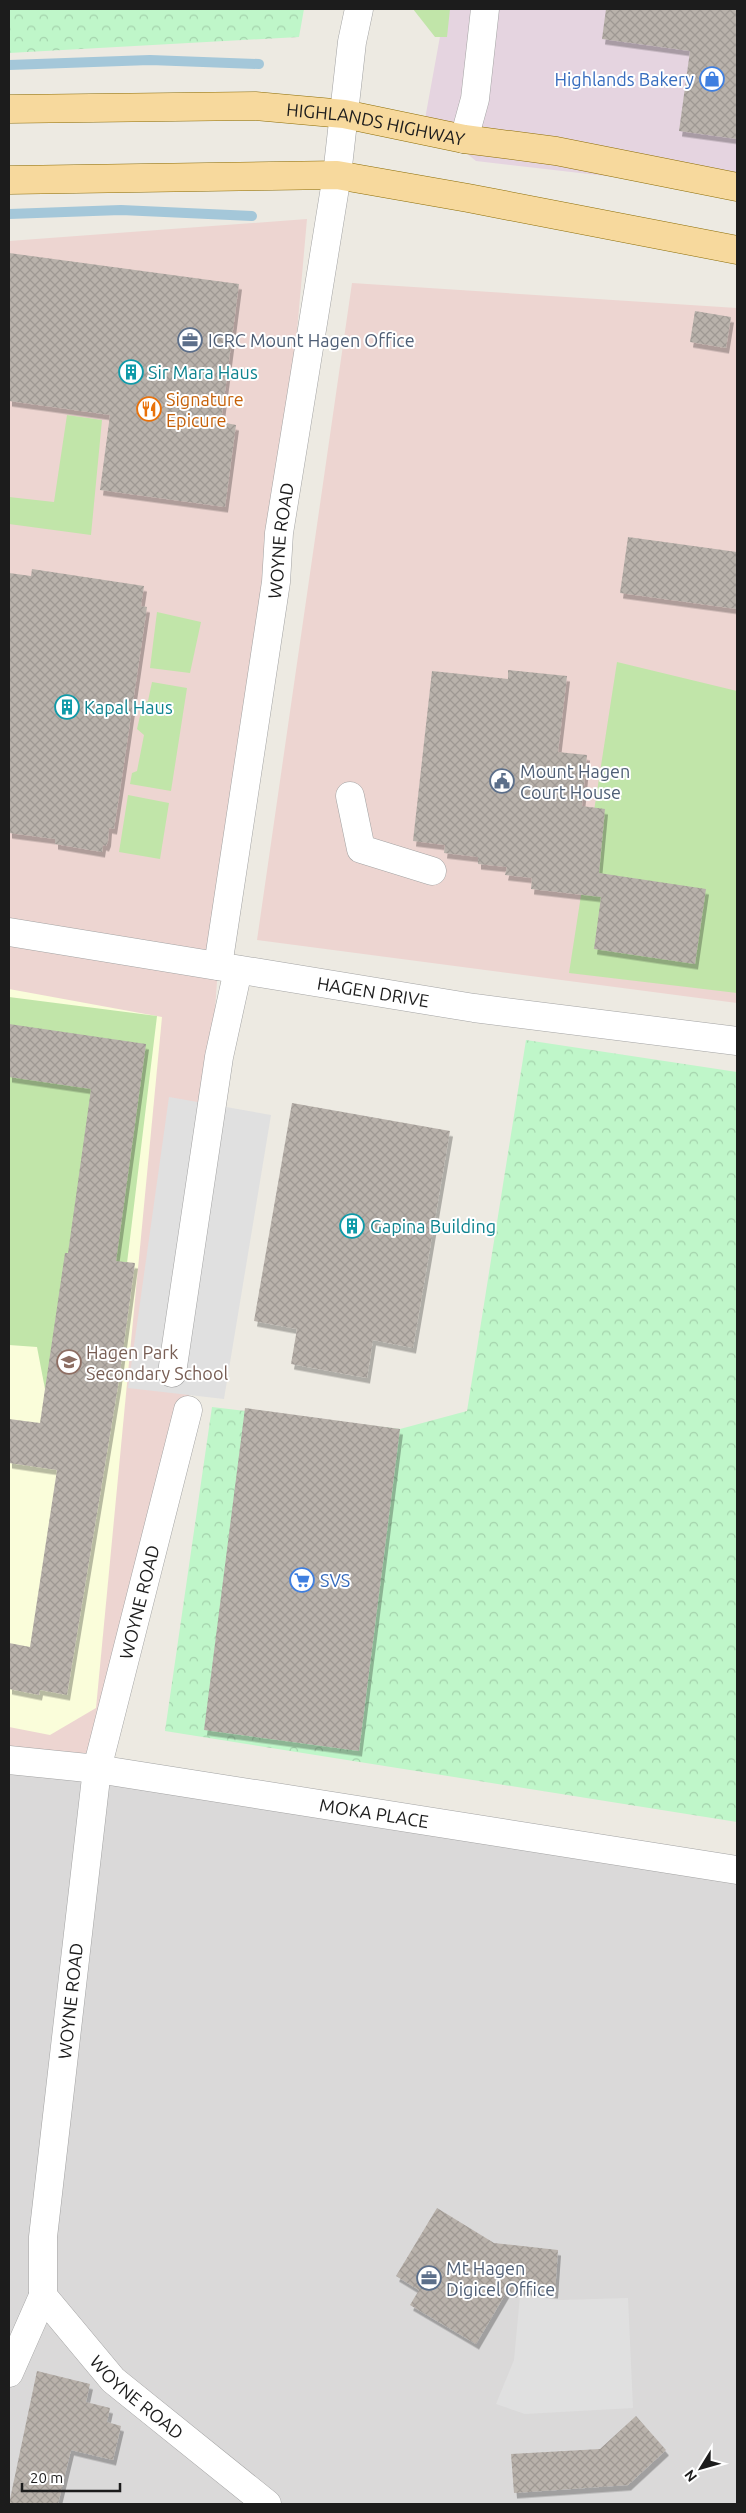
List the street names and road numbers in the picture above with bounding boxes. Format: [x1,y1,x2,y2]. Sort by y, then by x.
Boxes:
street label: HIGHLANDS HIGHWAY [285,99,467,149]
street label: WOYNE ROAD [264,481,297,600]
street label: HAGEN DRIVE [316,973,431,1011]
street label: WOYNE ROAD [115,1543,163,1661]
street label: MOKA PLACE [318,1794,430,1831]
street label: WOYNE ROAD [54,1942,86,2060]
street label: WOYNE ROAD [87,2351,188,2443]

